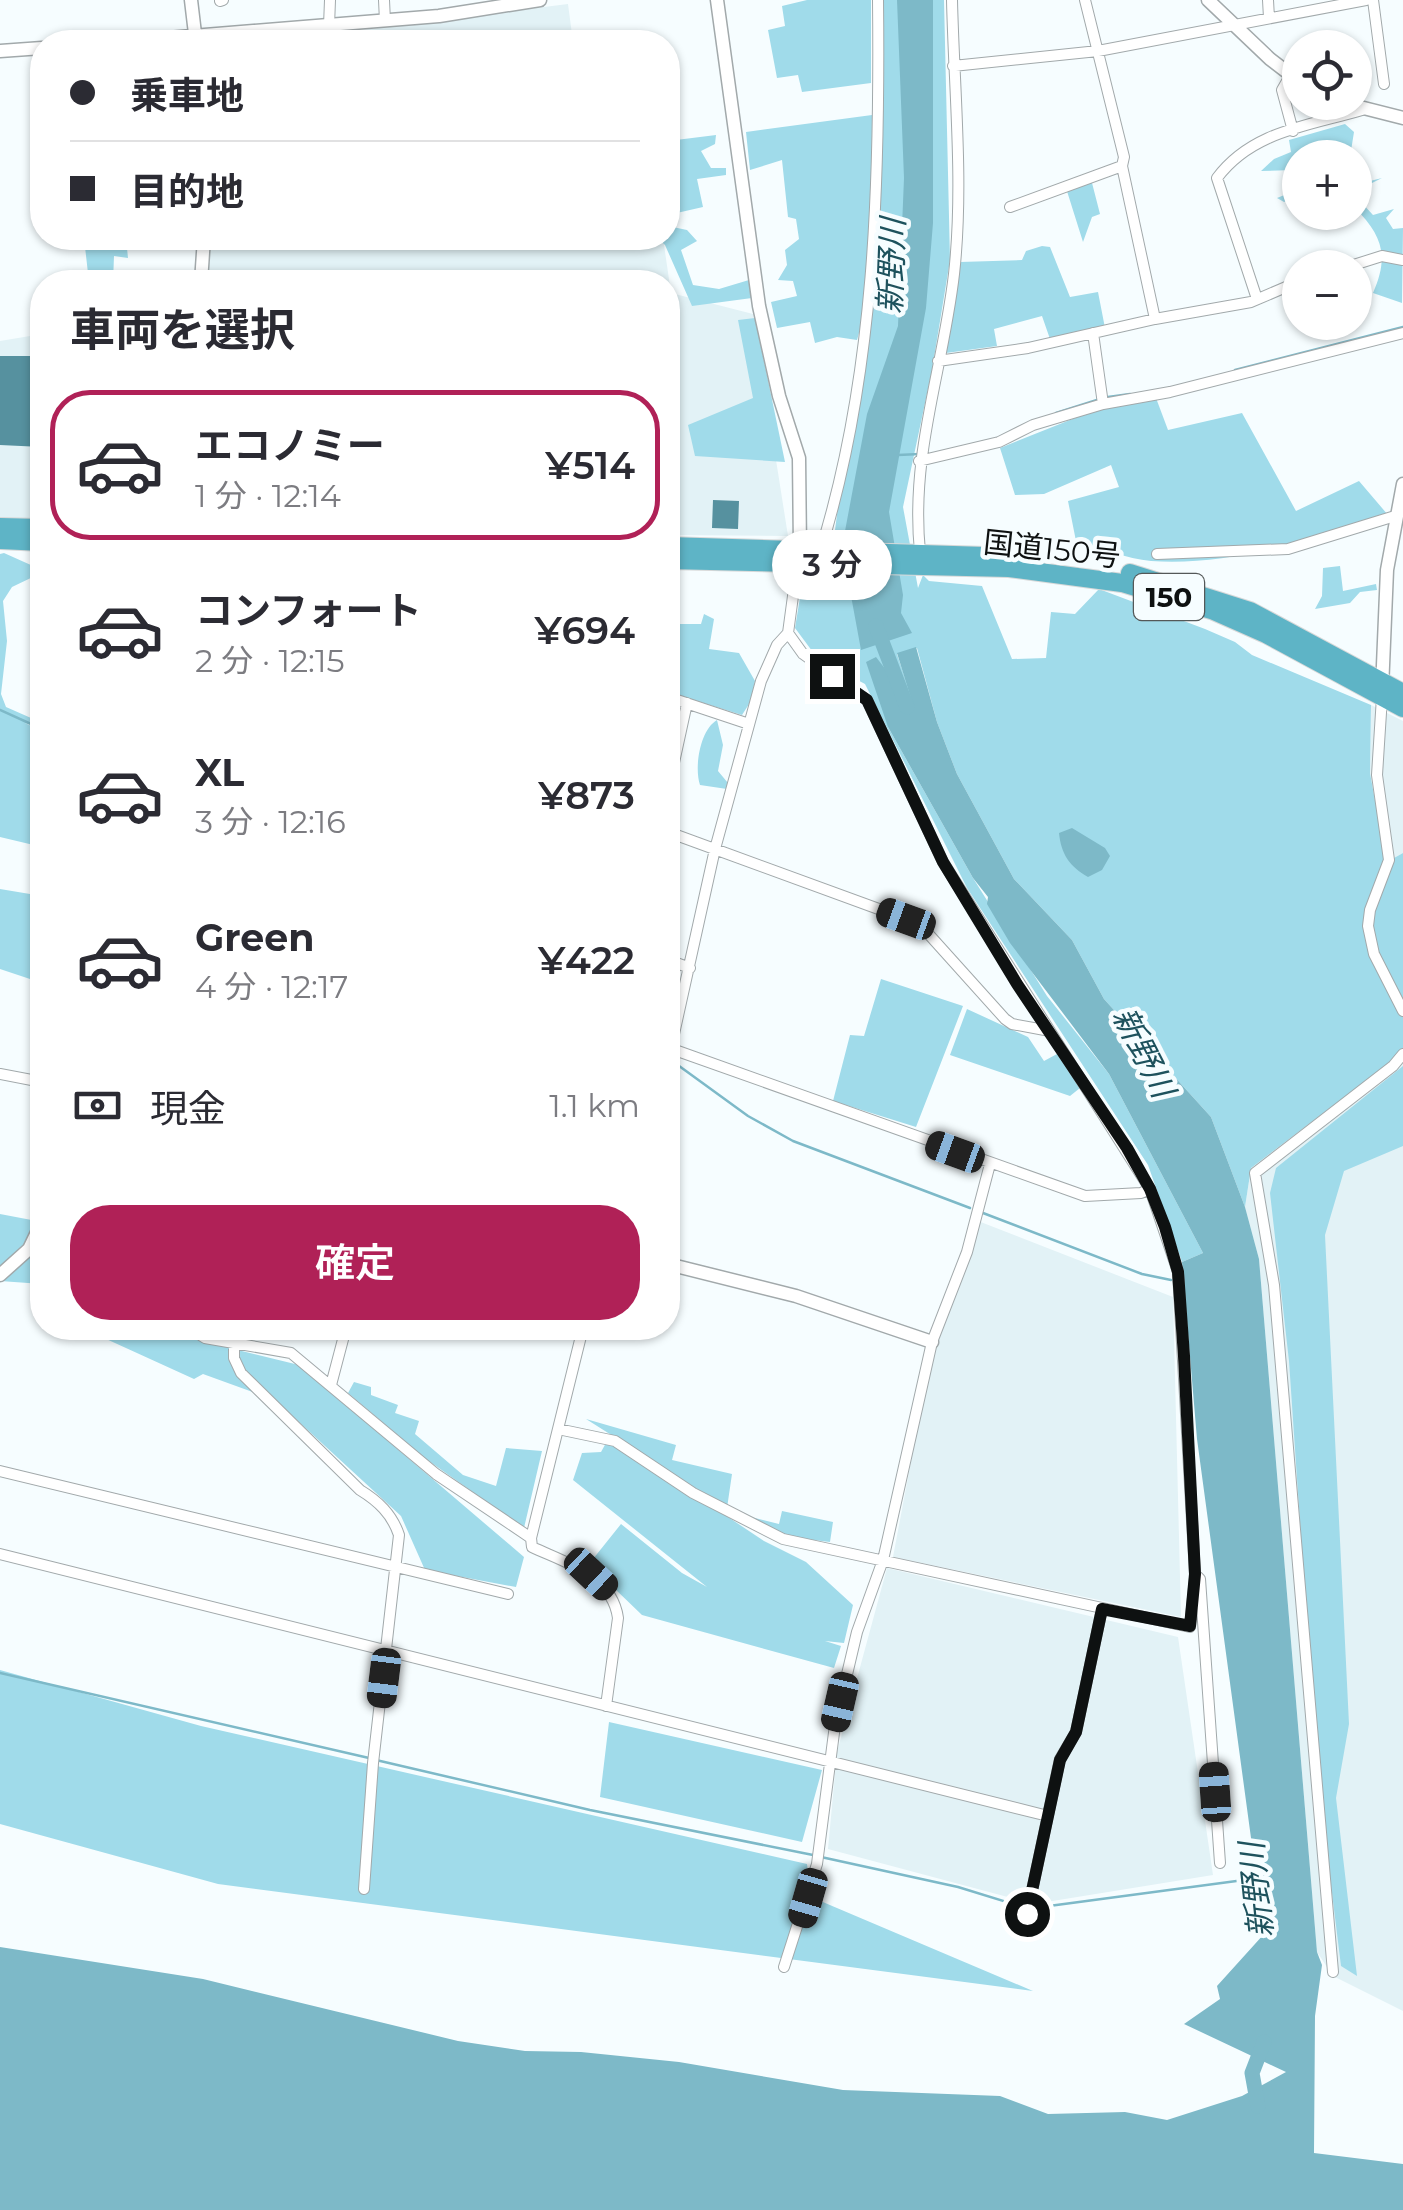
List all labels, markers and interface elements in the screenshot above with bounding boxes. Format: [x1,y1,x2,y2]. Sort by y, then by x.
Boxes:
map controls [1282,30,1372,340]
button: locate [1282,30,1372,120]
text: 乗車地 [130,72,244,119]
button: + [1282,140,1372,230]
text: 目的地 [130,168,244,215]
water label: 新野川 [870,214,912,315]
button: − [1282,250,1372,340]
text: 車両を選択 [70,302,295,357]
icon: car [75,420,165,510]
text: エコノミー [195,422,385,469]
text: ¥514 [545,442,635,489]
text: 1 分 · 12:14 [195,476,341,515]
street label: 国道150号 [982,523,1122,575]
callout: 3 分 [772,531,892,601]
text: 3 分 [802,545,862,584]
road number: 150 [1134,574,1204,620]
icon: car [75,585,165,675]
text: コンフォート [195,587,422,634]
text: ¥694 [535,607,635,654]
text: 2 分 · 12:15 [195,641,345,680]
route end [810,654,855,699]
text: XL [195,749,244,796]
icon: car [75,750,165,840]
text: ¥873 [538,772,635,819]
text: 3 分 · 12:16 [195,802,346,841]
car [873,895,939,943]
text: Green [195,914,315,961]
icon: car [75,915,165,1005]
text: ¥422 [538,937,635,984]
text: 4 分 · 12:17 [195,967,348,1006]
water label: 新野川 [1105,1000,1185,1106]
icon: cash [70,1078,125,1133]
text: 現金 [150,1085,226,1132]
text: 1.1 km [549,1086,640,1125]
car [922,1128,988,1176]
button: 確定 [70,1205,640,1320]
car [559,1543,623,1605]
car [365,1646,403,1710]
car [819,1669,861,1735]
car [1198,1761,1232,1823]
water label: 新野川 [1231,1837,1280,1940]
car [785,1865,831,1931]
route start [1005,1892,1050,1937]

